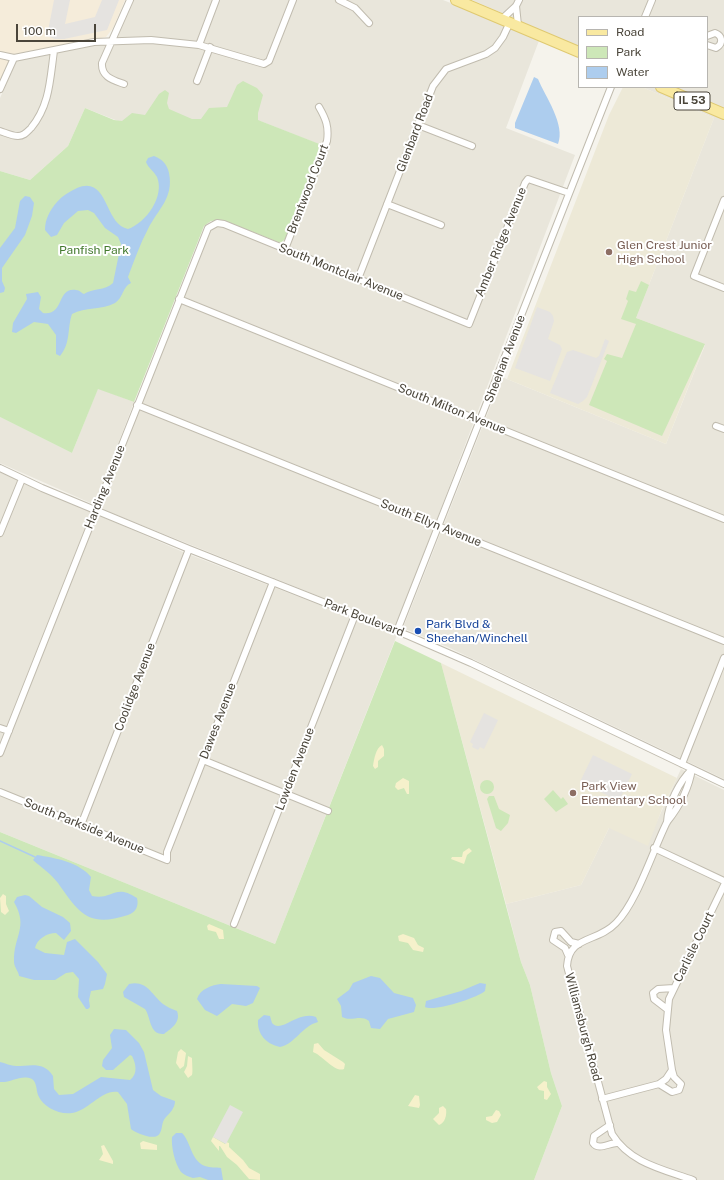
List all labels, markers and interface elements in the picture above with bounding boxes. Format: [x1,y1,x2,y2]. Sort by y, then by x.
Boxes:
scale bar [18,16,98,42]
legend [578,16,708,88]
text: 100 m [23,24,56,38]
text: Road [616,25,644,39]
text: Park [616,45,642,59]
text: Water [616,65,649,79]
street label: Glenbard Road [393,92,437,174]
road number: IL 53 [674,92,710,110]
street label: Brentwood Court [284,142,332,236]
street label: Amber Ridge Avenue [472,185,530,299]
place label: Glen Crest Junior High School [617,238,712,266]
street label: South Montclair Avenue [277,240,405,304]
park label: Panfish Park [59,243,129,257]
marker: Glen Crest Junior High School [604,247,614,257]
street label: Sheehan Avenue [482,313,528,405]
street label: South Milton Avenue [396,381,508,437]
street label: Harding Avenue [82,443,128,531]
street label: South Ellyn Avenue [378,496,484,550]
street label: Park Boulevard [322,596,406,640]
place label: Park Blvd & Sheehan/Winchell [426,617,528,645]
marker: Park Blvd & Sheehan/Winchell [413,626,423,636]
street label: Coolidge Avenue [111,641,159,733]
street label: Dawes Avenue [197,681,239,761]
street label: Lowden Avenue [273,726,317,812]
place label: Park View Elementary School [581,779,686,807]
marker: Park View Elementary School [568,788,578,798]
street label: South Parkside Avenue [22,795,146,857]
street label: Carlisle Court [671,910,717,984]
street label: Williamsburgh Road [562,971,604,1083]

